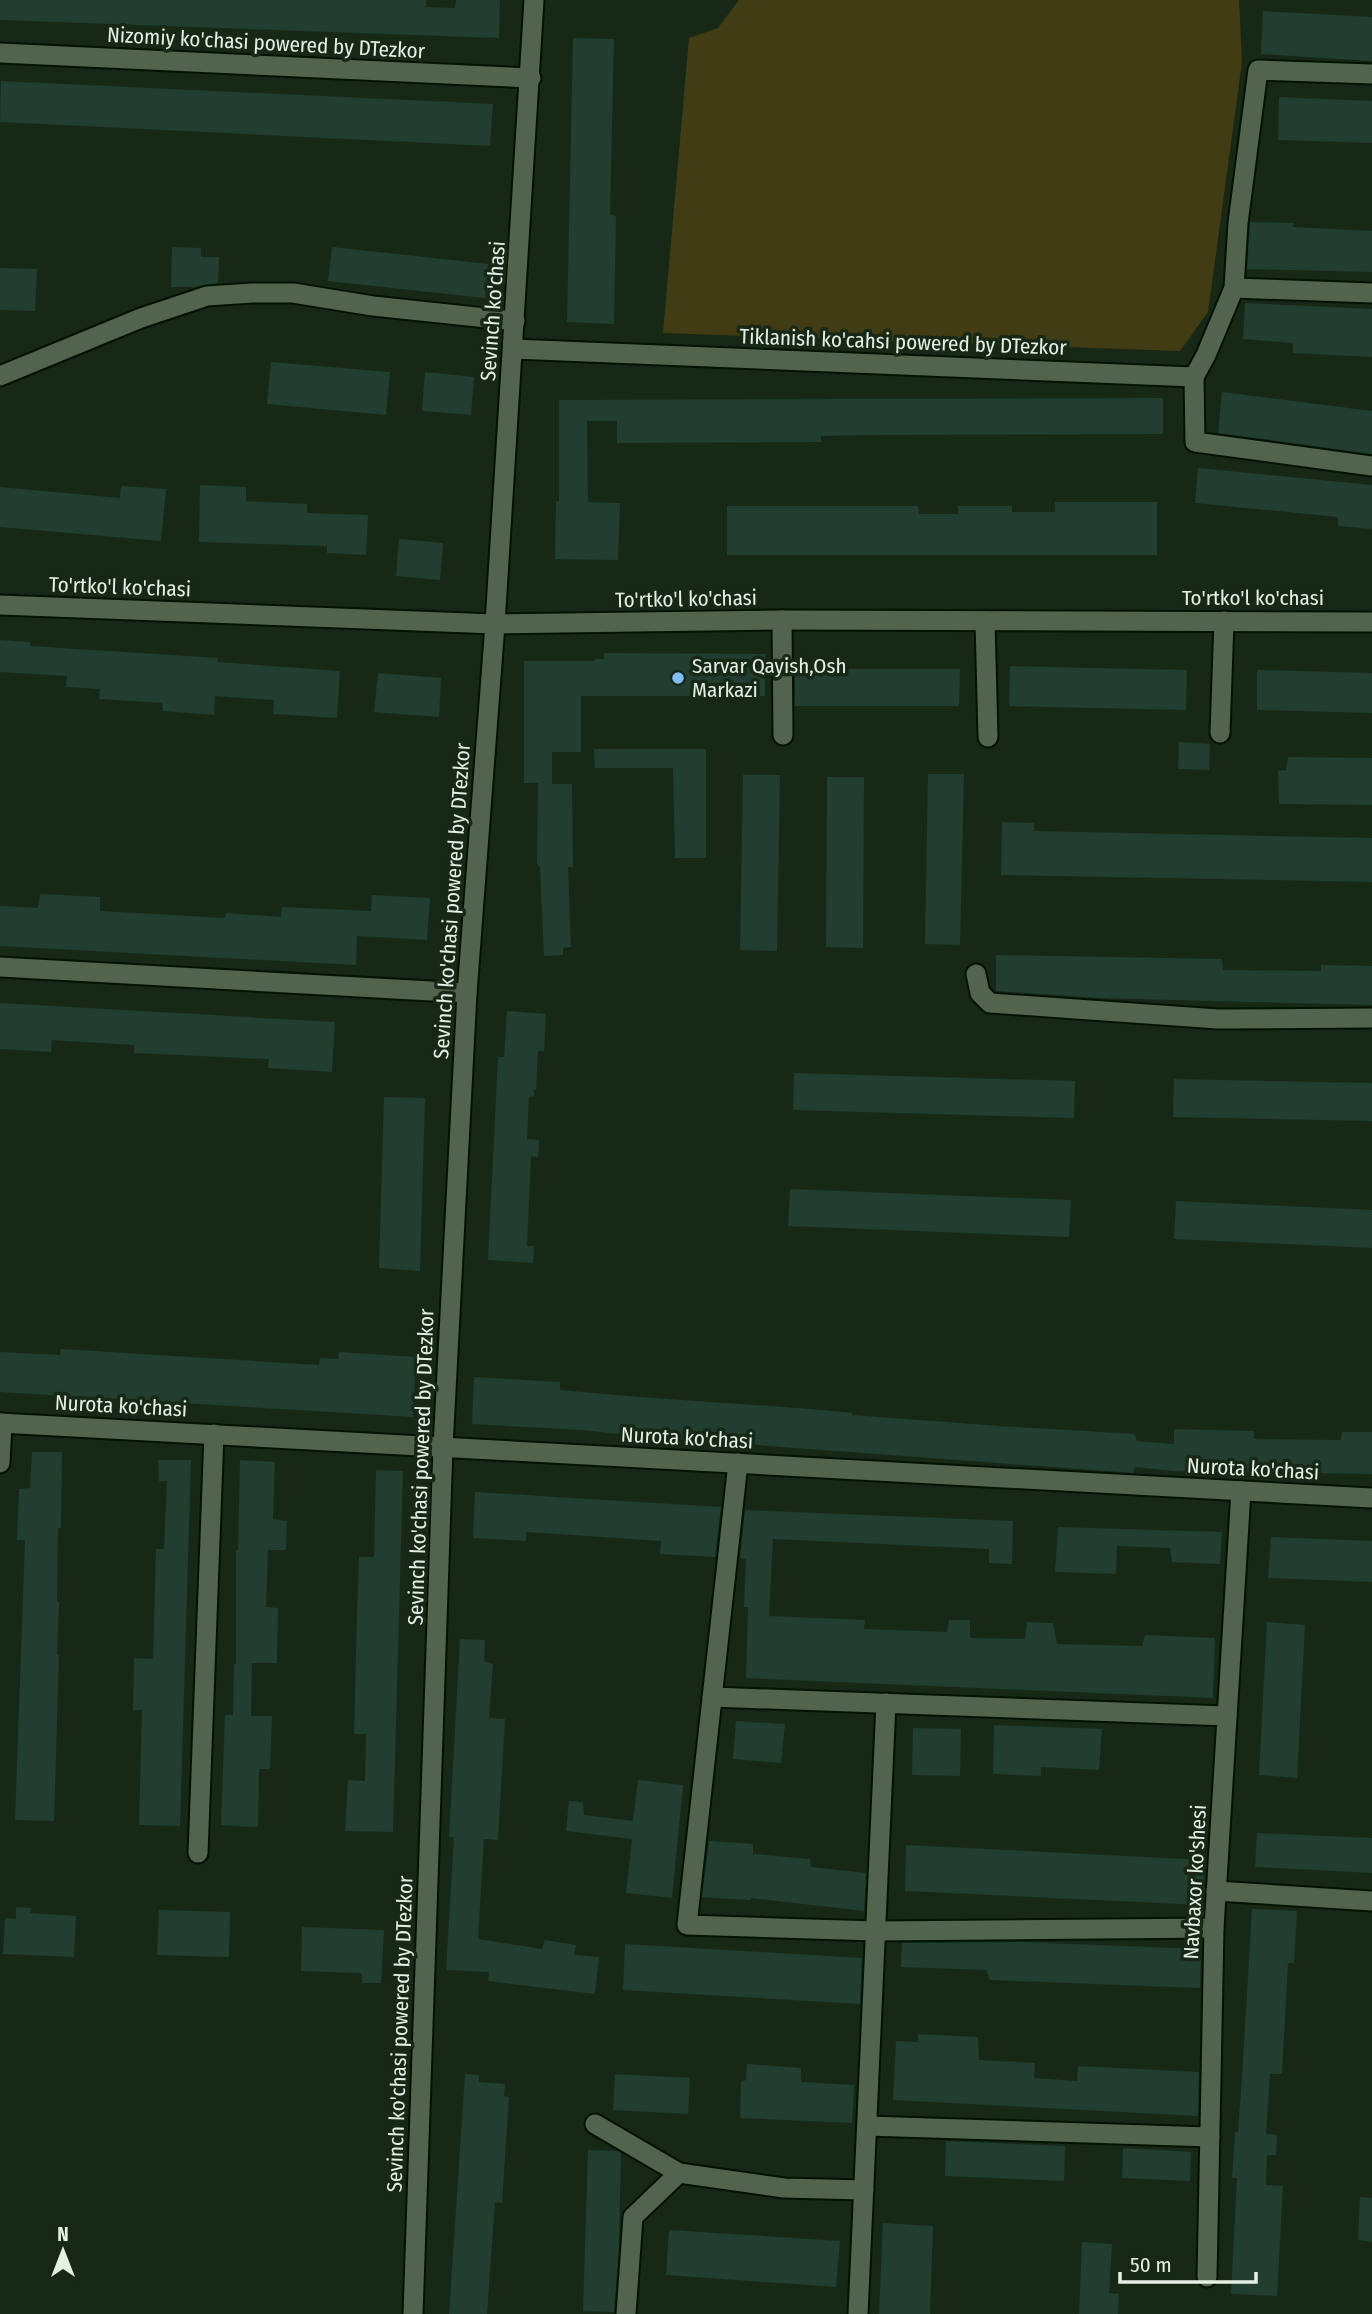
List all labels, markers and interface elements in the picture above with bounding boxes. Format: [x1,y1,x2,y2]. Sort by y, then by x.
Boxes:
street label: Nizomiy ko'chasi powered by DTezkor [106,22,426,64]
street label: Sevinch ko'chasi [475,240,511,382]
street label: Tiklanish ko'cahsi powered by DTezkor [739,323,1068,361]
street label: To'rtko'l ko'chasi [49,572,191,602]
street label: To'rtko'l ko'chasi [615,585,757,613]
street label: To'rtko'l ko'chasi [1182,585,1324,611]
place label: Sarvar Qayish,Osh Markazi [692,653,846,703]
marker: Sarvar Qayish,Osh Markazi [670,670,686,686]
street label: Sevinch ko'chasi powered by DTezkor [428,741,476,1060]
street label: Sevinch ko'chasi powered by DTezkor [402,1308,440,1626]
street label: Nurota ko'chasi [54,1390,188,1422]
street label: Nurota ko'chasi [620,1422,754,1454]
street label: Nurota ko'chasi [1186,1453,1320,1485]
street label: Navbaxor ko'shesi [1178,1804,1212,1960]
street label: Sevinch ko'chasi powered by DTezkor [381,1875,419,2193]
north arrow [28,2216,98,2286]
text: N [57,2223,69,2246]
scale bar [1120,2240,1256,2284]
text: 50 m [1130,2252,1172,2278]

